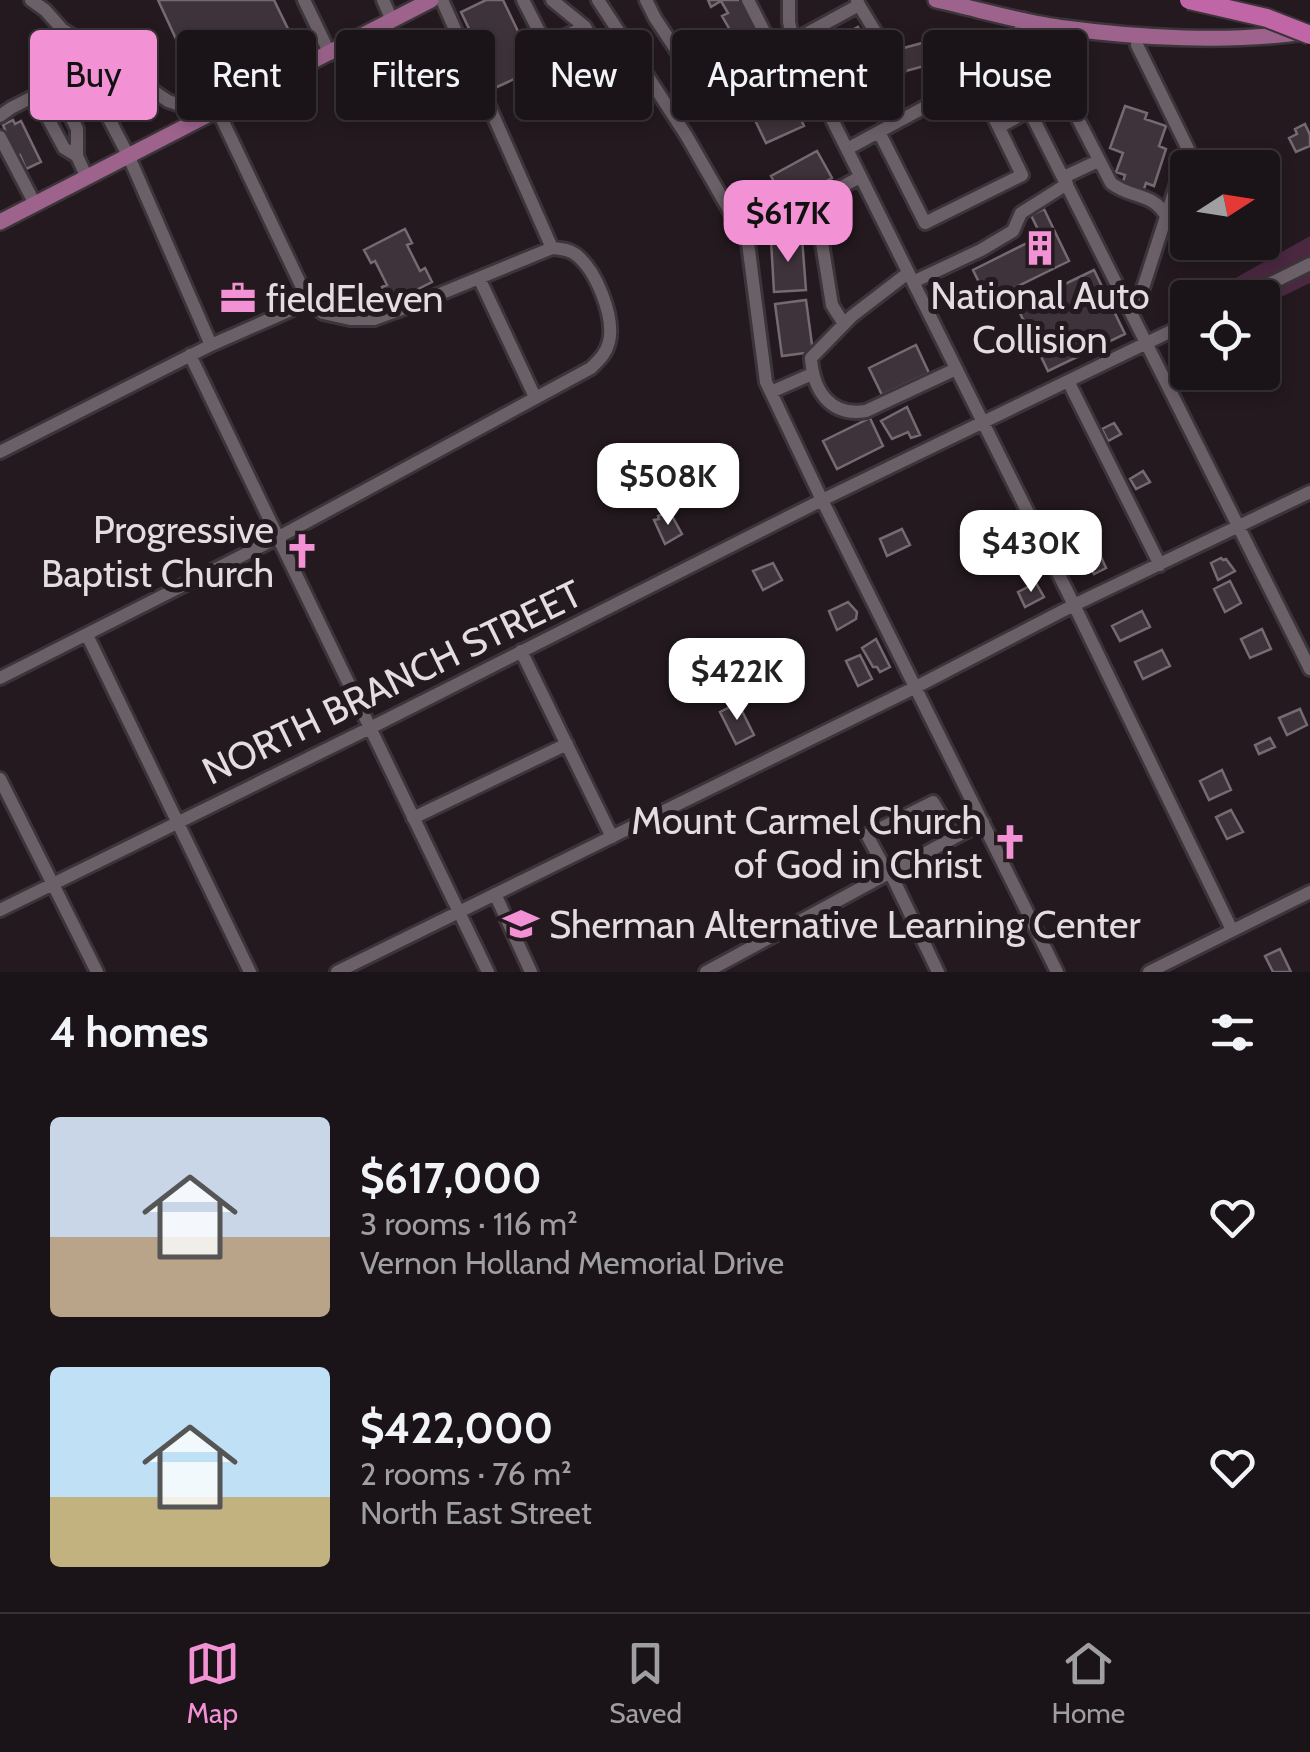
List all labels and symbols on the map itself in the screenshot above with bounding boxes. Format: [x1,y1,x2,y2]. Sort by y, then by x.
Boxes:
north arrow [1170,150,1280,260]
pin: $617K [718,180,858,265]
building icon: National Auto Collision [1021,229,1059,267]
place label: National Auto Collision [930,272,1150,363]
place label: fieldEleven [266,275,444,322]
office icon: fieldEleven [219,279,257,317]
pin: $508K [598,443,738,528]
place label: Progressive Baptist Church [41,506,274,597]
pin: $430K [961,510,1101,595]
church icon: Progressive Baptist Church [283,532,321,570]
street label: NORTH BRANCH STREET [195,570,589,794]
pin: $422K [667,638,807,723]
place label: Mount Carmel Church of God in Christ [631,797,982,888]
church icon: Mount Carmel Church of God in Christ [991,823,1029,861]
place label: Sherman Alternative Learning Center [549,901,1141,948]
school or university icon: Sherman Alternative Learning Center [502,905,540,943]

